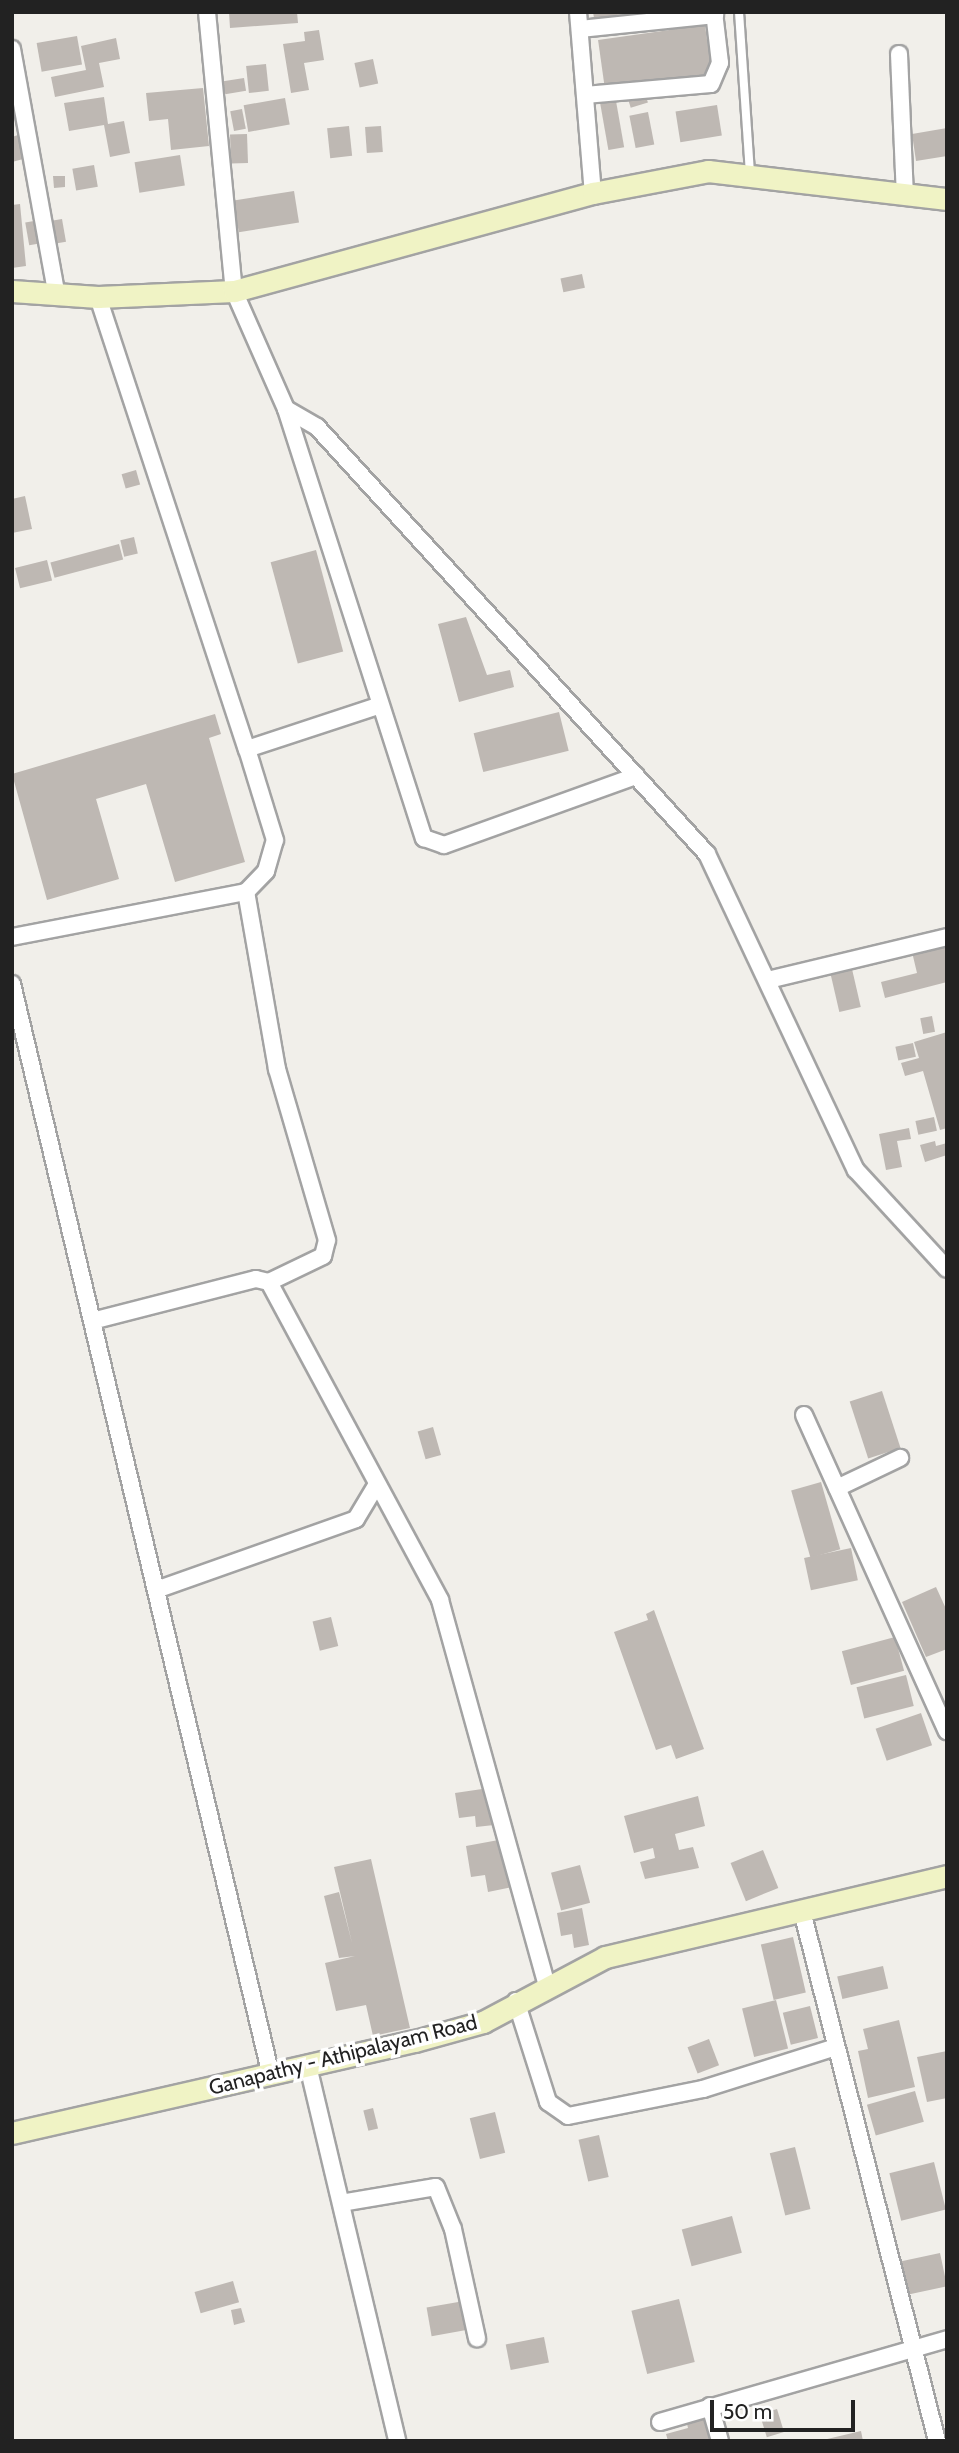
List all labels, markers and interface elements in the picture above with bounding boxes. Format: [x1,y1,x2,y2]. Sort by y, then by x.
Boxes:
street label: Ganapathy - Athipalayam Road [206,2009,480,2101]
scale bar [714,2386,859,2430]
text: 50 m [723,2399,772,2424]

